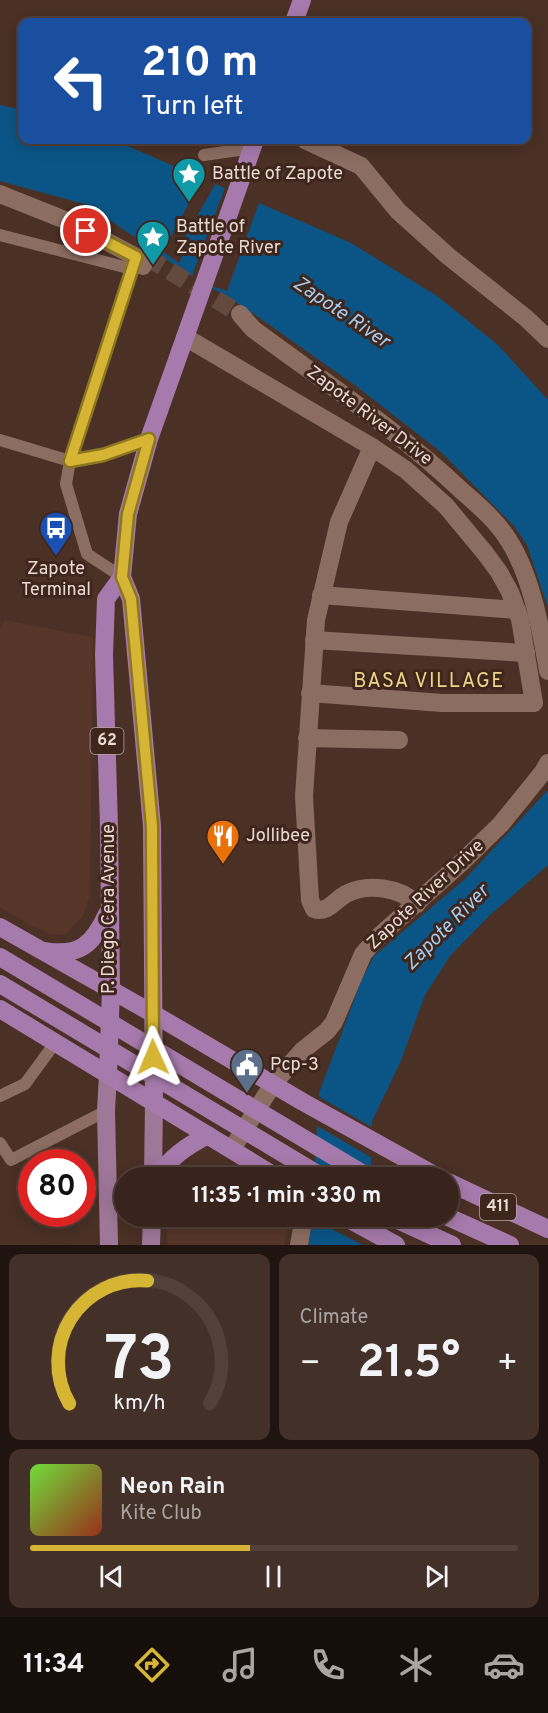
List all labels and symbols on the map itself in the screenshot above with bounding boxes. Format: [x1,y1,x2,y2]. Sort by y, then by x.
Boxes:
place icon: Battle of Zapote [171,156,207,203]
place label: Battle of Zapote [212,163,343,186]
pin [60,205,111,256]
place label: Battle of Zapote River [176,216,281,260]
place icon: Battle of Zapote River [135,219,171,266]
water label: Zapote River [288,271,396,356]
street label: Zapote River Drive [302,361,436,471]
bus stop icon: Zapote Terminal [38,510,74,557]
place label: Zapote Terminal [21,558,91,602]
district label: BASA VILLAGE [353,669,505,695]
road number: 62 [90,728,124,754]
restaurant icon: Jollibee [205,818,241,865]
street label: P. Diego Cera Avenue [98,824,121,994]
place label: Jollibee [246,825,310,848]
street label: Zapote River Drive [363,835,489,955]
water label: Zapote River [399,880,495,976]
position arrow [121,1025,185,1089]
public building icon: Pcp-3 [229,1047,265,1094]
place label: Pcp-3 [270,1054,319,1077]
speed limit sign: 80 [18,1149,96,1227]
road number: 411 [480,1194,516,1220]

